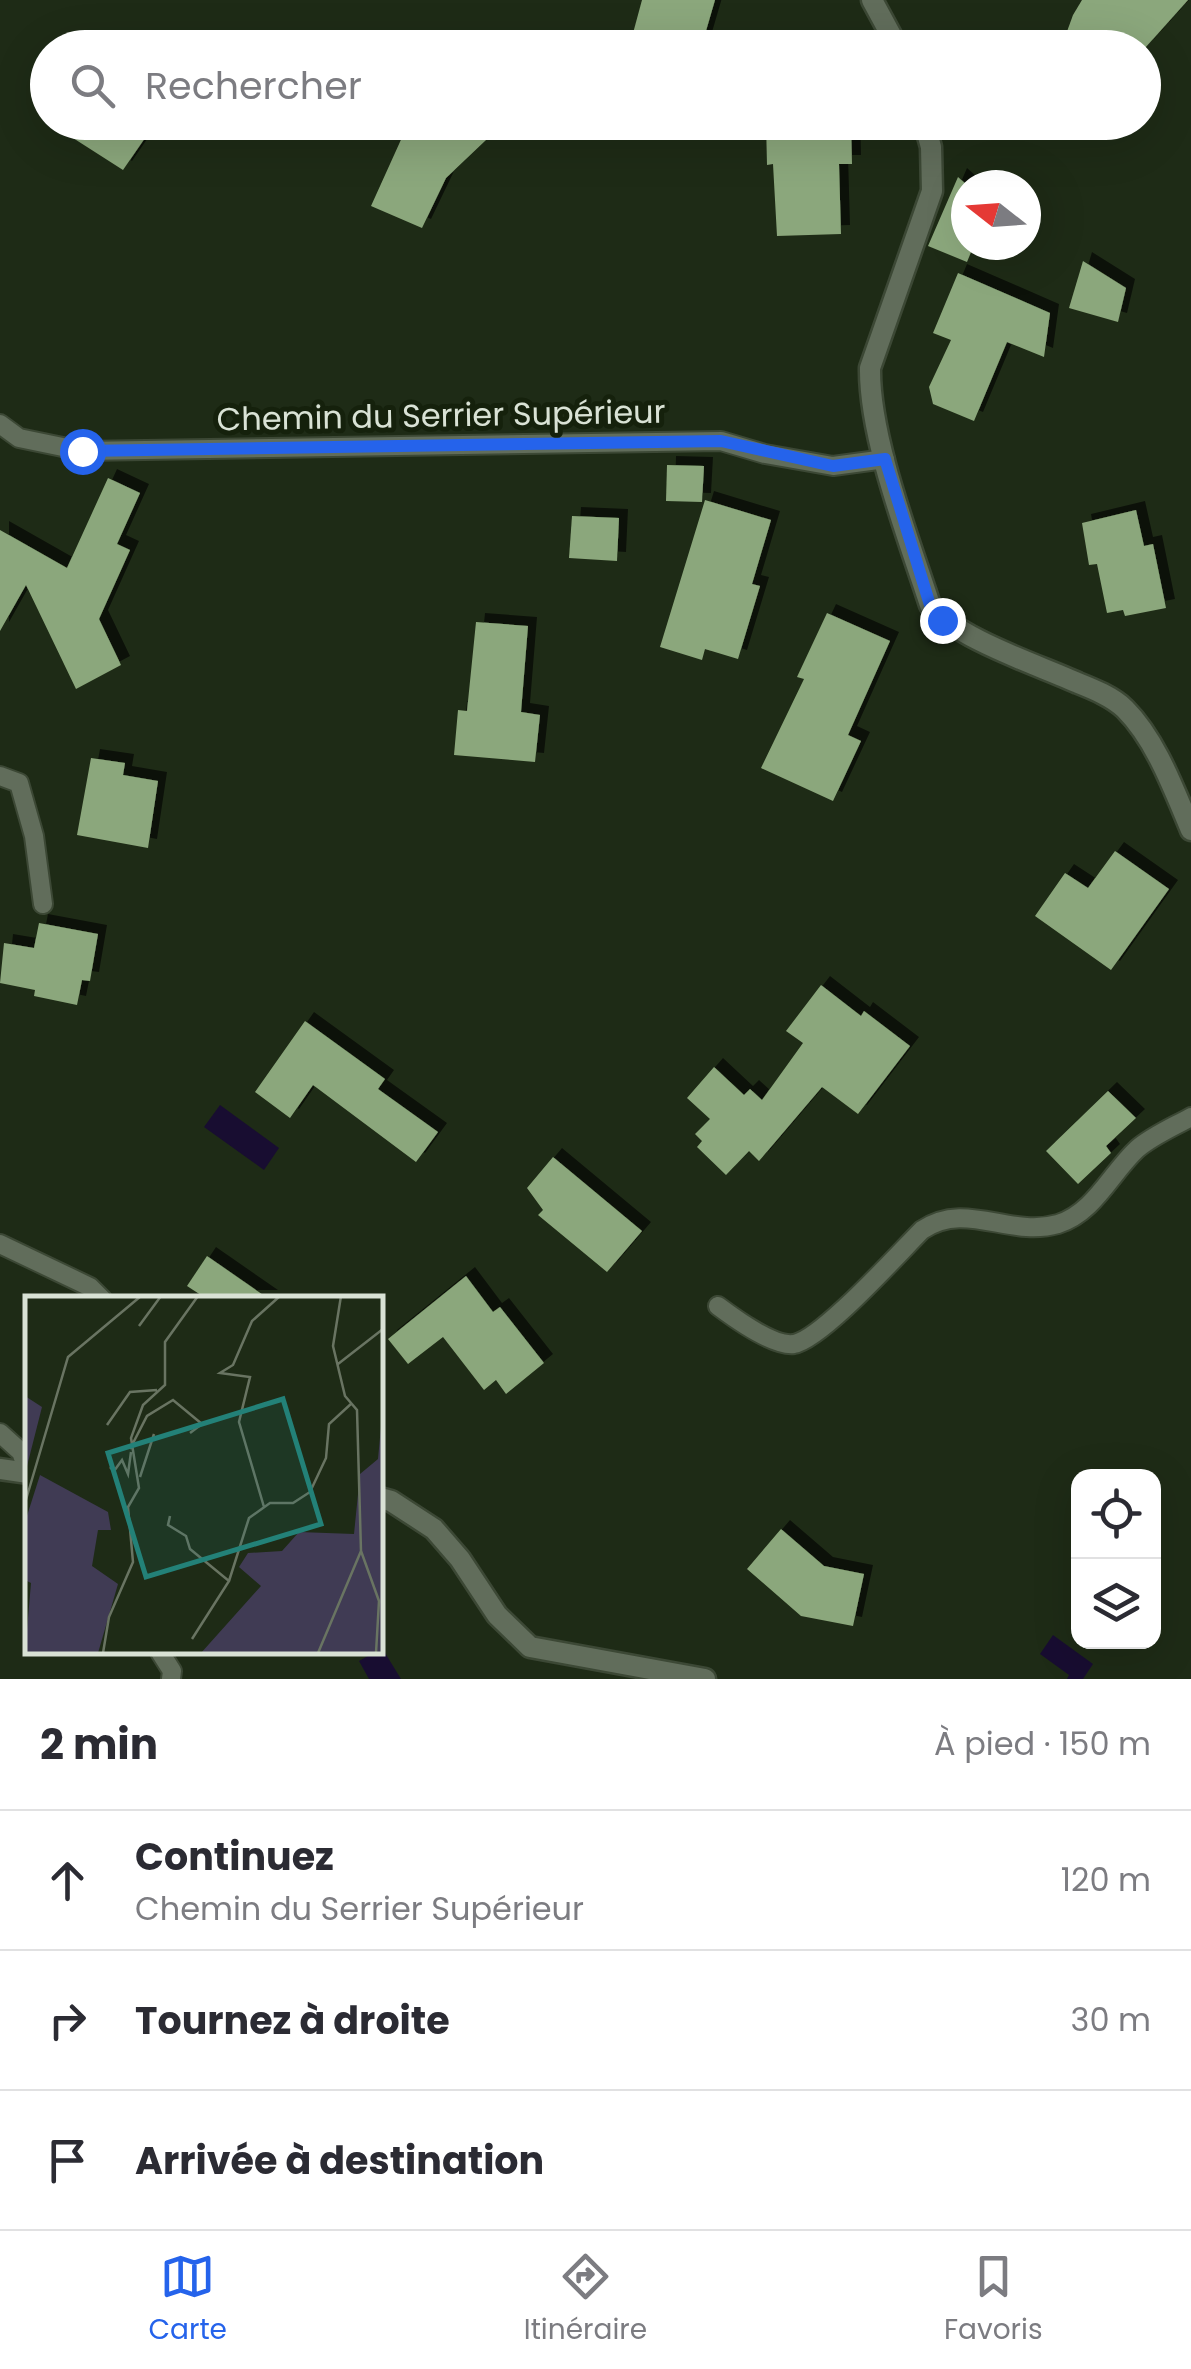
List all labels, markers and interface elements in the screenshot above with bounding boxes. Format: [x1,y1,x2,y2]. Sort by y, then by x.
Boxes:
search box [30,30,1161,140]
icon: search [65,58,120,113]
text: Rechercher [145,59,362,112]
north arrow [951,170,1041,260]
street label: Chemin du Serrier Supérieur [216,389,666,441]
route start [60,429,106,475]
route end [920,598,966,644]
inset map [25,1296,382,1654]
map controls [1071,1469,1161,1649]
button: locate [1071,1469,1161,1559]
button: layers [1071,1559,1161,1649]
text: 2 min [40,1715,158,1774]
text: À pied · 150 m [934,1721,1151,1766]
text: Continuez [135,1830,334,1883]
icon: ahead [40,1853,95,1908]
text: 120 m [1061,1857,1151,1902]
text: Chemin du Serrier Supérieur [135,1886,584,1931]
icon: right [40,1993,95,2048]
text: Tournez à droite [135,1994,450,2047]
text: 30 m [1071,1997,1151,2042]
icon: arrive [40,2133,95,2188]
text: Arrivée à destination [135,2134,544,2187]
tab: Carte [148,2249,227,2351]
tab: Itinéraire [524,2249,647,2351]
tab: Favoris [944,2249,1043,2351]

